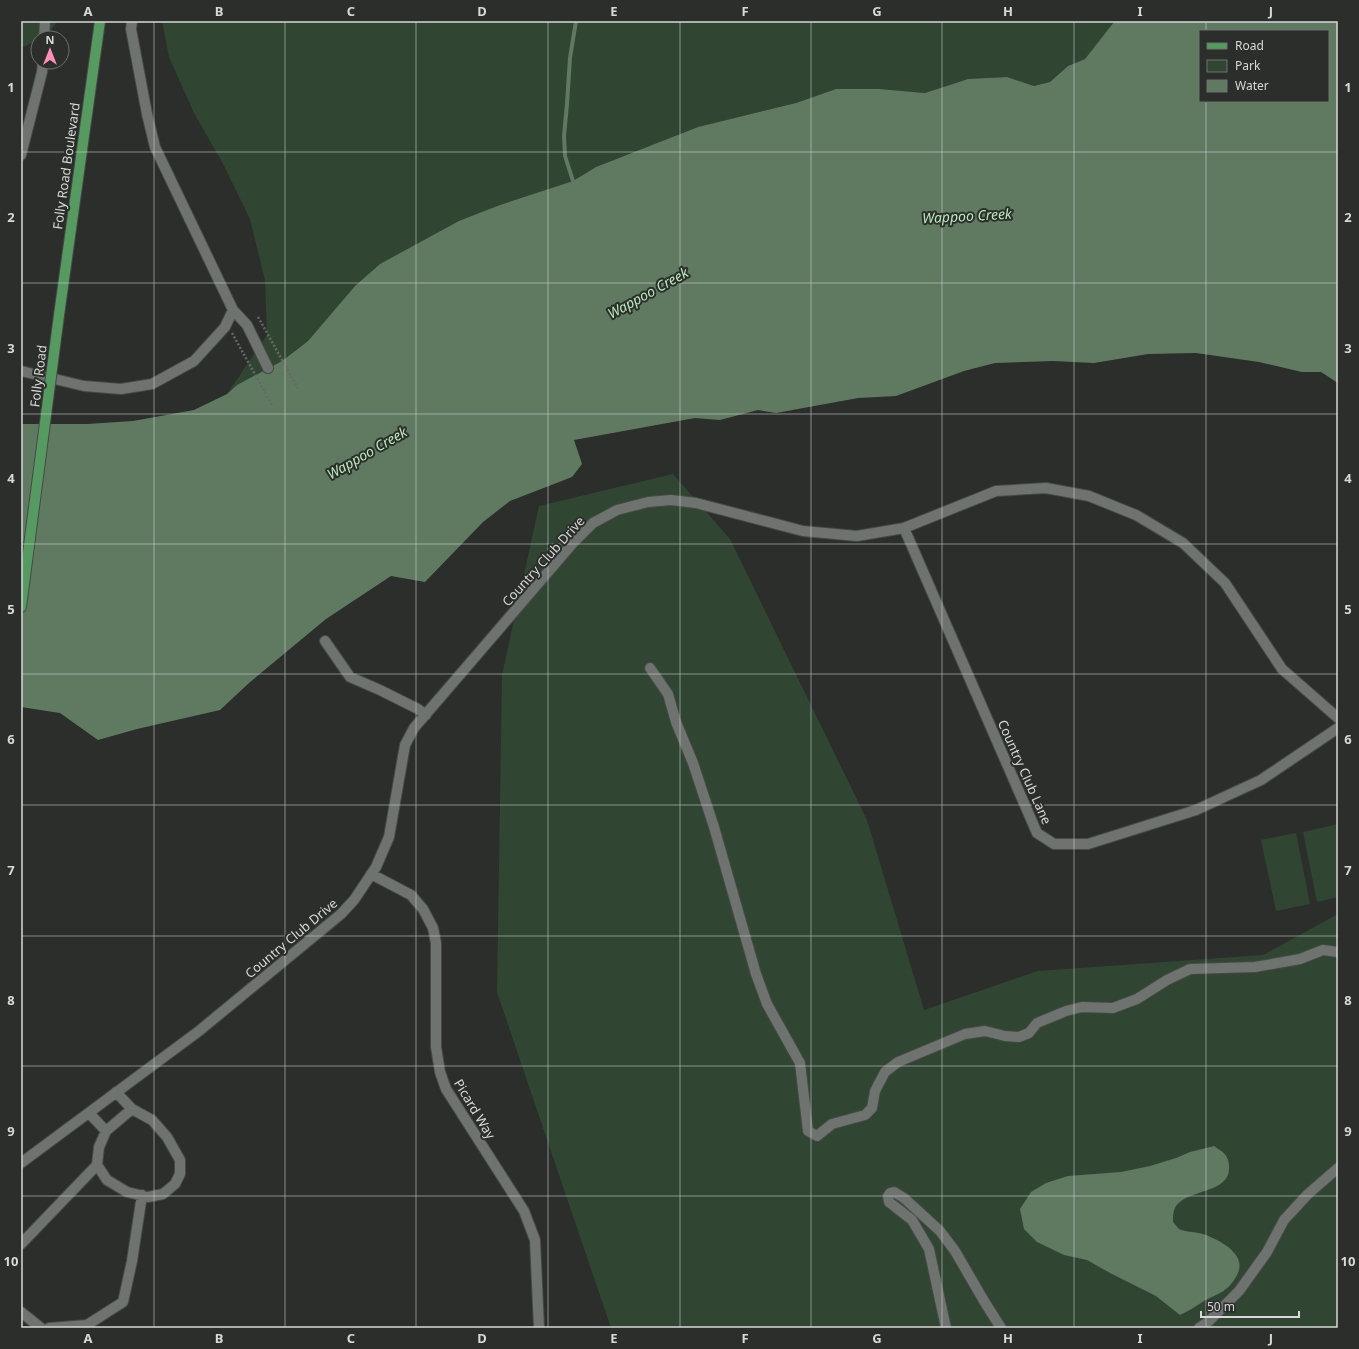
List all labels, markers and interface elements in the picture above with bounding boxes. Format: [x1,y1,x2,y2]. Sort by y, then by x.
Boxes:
text: A [84,2,93,20]
text: B [215,2,223,20]
text: C [347,2,355,20]
text: D [477,2,487,20]
text: E [610,2,618,20]
text: F [741,2,749,20]
text: G [872,2,882,20]
text: H [1003,2,1013,20]
text: I [1137,2,1143,20]
text: J [1268,2,1273,20]
north arrow [30,30,70,70]
legend [1199,30,1329,102]
text: N [46,32,54,47]
text: Road [1235,37,1264,54]
text: Park [1235,57,1261,74]
text: Water [1235,77,1269,94]
text: 1 [7,78,15,96]
text: 1 [1344,78,1352,96]
street label: Folly Road Boulevard [48,102,84,230]
water label: Wappoo Creek [922,204,1013,227]
text: 2 [7,208,15,226]
text: 2 [1344,208,1352,226]
water label: Wappoo Creek [604,262,693,323]
text: 3 [7,339,15,357]
text: 3 [1344,339,1352,357]
street label: Folly Road [25,344,51,408]
water label: Wappoo Creek [323,421,411,483]
text: 4 [7,469,15,487]
text: 4 [1344,469,1352,487]
street label: Country Club Drive [498,512,588,610]
text: 5 [7,600,15,618]
text: 5 [1344,600,1352,618]
street label: Country Club Lane [994,717,1056,827]
text: 6 [7,730,15,748]
text: 6 [1344,730,1352,748]
text: 7 [7,861,15,879]
text: 7 [1344,861,1352,879]
street label: Country Club Drive [241,894,341,982]
text: 8 [7,991,15,1009]
text: 8 [1344,991,1352,1009]
street label: Picard Way [450,1076,500,1143]
text: 9 [7,1122,15,1140]
text: 9 [1344,1122,1352,1140]
text: 10 [4,1252,18,1270]
text: 10 [1341,1252,1355,1270]
scale bar [1201,1293,1299,1319]
text: 50 m [1207,1298,1235,1315]
text: A [84,1329,93,1347]
text: B [215,1329,223,1347]
text: C [347,1329,355,1347]
text: D [477,1329,487,1347]
text: E [610,1329,618,1347]
text: F [741,1329,749,1347]
text: G [872,1329,882,1347]
text: H [1003,1329,1013,1347]
text: I [1137,1329,1143,1347]
text: J [1268,1329,1273,1347]

